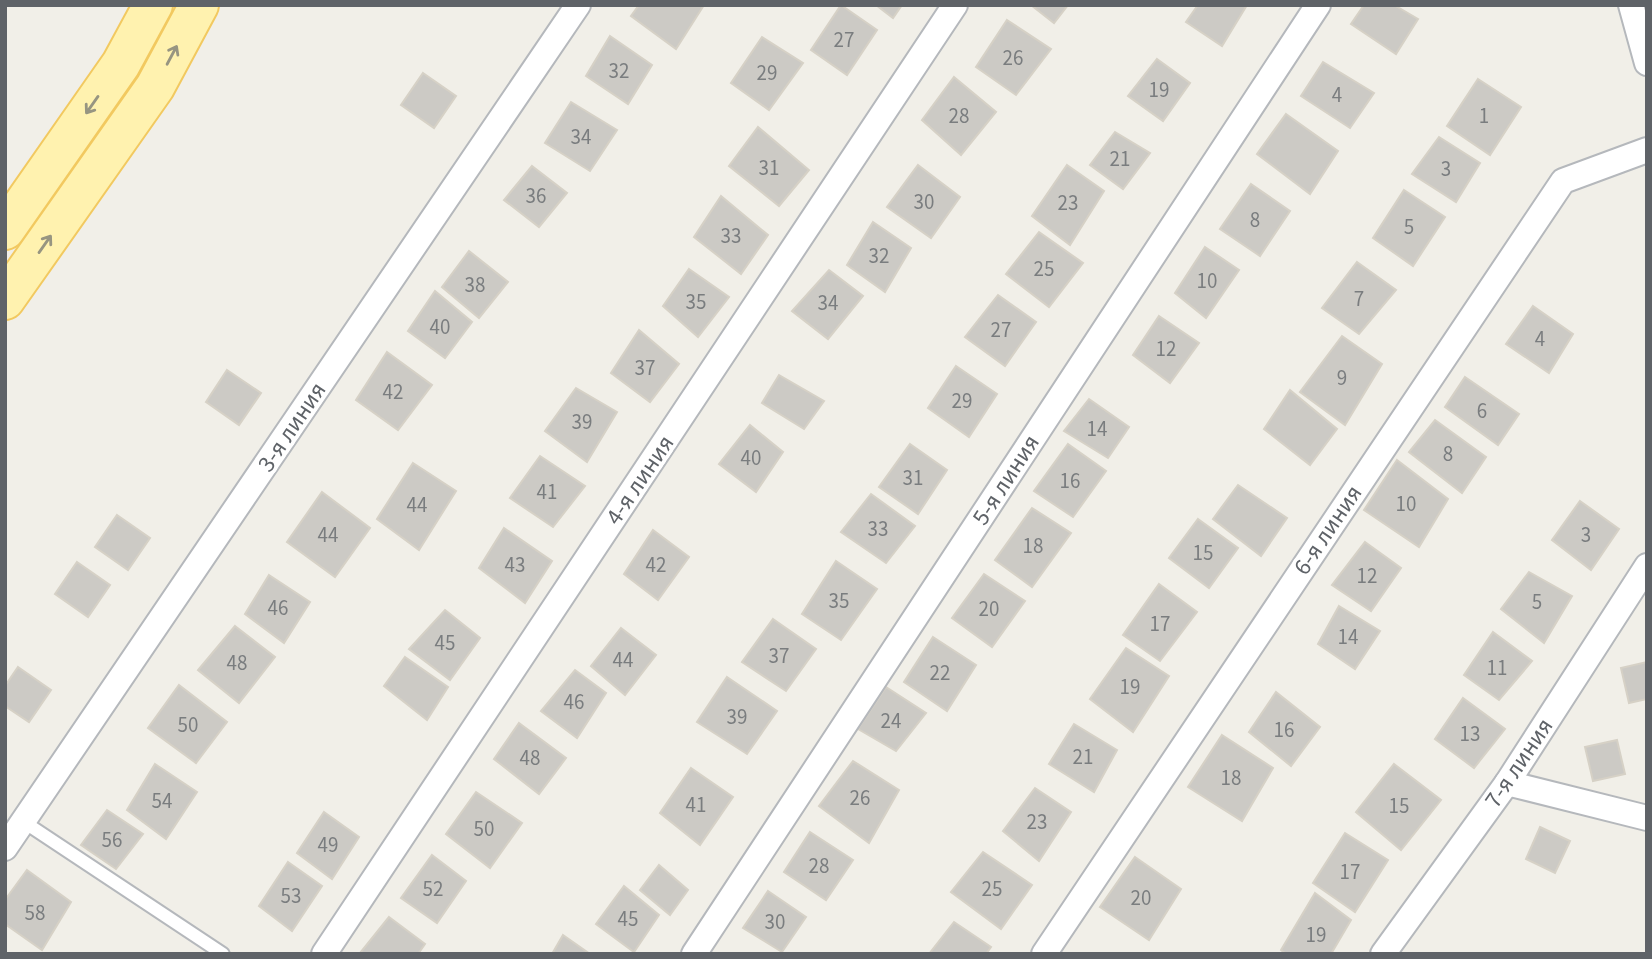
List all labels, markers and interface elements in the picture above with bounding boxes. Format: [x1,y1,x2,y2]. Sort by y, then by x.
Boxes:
house number: 27 [834,25,854,55]
house number: 26 [1003,43,1023,73]
one-way arrow [165,46,179,66]
house number: 32 [609,56,629,86]
house number: 29 [757,58,777,88]
house number: 19 [1149,75,1169,105]
house number: 4 [1332,80,1342,110]
one-way arrow [85,95,99,114]
house number: 28 [949,101,969,131]
house number: 1 [1479,101,1489,131]
house number: 34 [571,122,591,152]
house number: 21 [1110,144,1130,174]
house number: 31 [759,153,779,183]
house number: 3 [1441,154,1451,184]
house number: 36 [526,181,546,211]
house number: 30 [914,187,934,217]
house number: 23 [1058,188,1078,218]
house number: 8 [1250,205,1260,235]
house number: 5 [1404,212,1414,242]
house number: 33 [721,221,741,251]
one-way arrow [37,235,52,254]
house number: 32 [869,241,889,271]
house number: 25 [1034,254,1054,284]
house number: 10 [1197,266,1217,296]
house number: 38 [465,270,485,300]
house number: 7 [1354,284,1364,314]
house number: 35 [686,287,706,317]
house number: 34 [818,288,838,318]
house number: 40 [430,312,450,342]
house number: 27 [991,315,1011,345]
house number: 4 [1535,324,1545,354]
house number: 12 [1156,334,1176,364]
house number: 37 [635,353,655,383]
house number: 9 [1337,363,1347,393]
street label: 3-я линия [249,375,335,479]
house number: 42 [383,377,403,407]
house number: 29 [952,386,972,416]
house number: 6 [1477,396,1487,426]
house number: 39 [572,407,592,437]
house number: 14 [1087,414,1107,444]
street label: 4-я линия [597,428,683,532]
street label: 5-я линия [964,428,1048,532]
house number: 8 [1443,439,1453,469]
house number: 40 [741,443,761,473]
house number: 31 [903,463,923,493]
house number: 16 [1060,466,1080,496]
house number: 41 [537,477,557,507]
street label: 6-я линия [1285,478,1371,582]
house number: 10 [1396,489,1416,519]
house number: 44 [407,490,427,520]
house number: 33 [868,514,888,544]
house number: 44 [318,520,338,550]
house number: 3 [1581,520,1591,550]
house number: 18 [1023,531,1043,561]
house number: 15 [1193,538,1213,568]
house number: 43 [505,550,525,580]
house number: 42 [646,550,666,580]
house number: 12 [1357,561,1377,591]
house number: 35 [829,586,849,616]
house number: 5 [1532,587,1542,617]
house number: 46 [268,593,288,623]
house number: 20 [979,594,999,624]
house number: 17 [1150,609,1170,639]
house number: 14 [1338,622,1358,652]
house number: 45 [435,628,455,658]
house number: 37 [769,641,789,671]
house number: 44 [613,645,633,675]
house number: 48 [227,648,247,678]
house number: 11 [1487,653,1507,683]
house number: 22 [930,658,950,688]
house number: 19 [1120,672,1140,702]
house number: 46 [564,687,584,717]
house number: 39 [727,702,747,732]
house number: 24 [881,706,901,736]
house number: 50 [178,710,198,740]
street label: 7-я линия [1476,711,1562,815]
house number: 16 [1274,715,1294,745]
house number: 13 [1460,719,1480,749]
house number: 21 [1073,742,1093,772]
house number: 48 [520,743,540,773]
house number: 18 [1221,763,1241,793]
house number: 26 [850,783,870,813]
house number: 54 [152,786,172,816]
house number: 41 [686,790,706,820]
house number: 15 [1389,791,1409,821]
house number: 23 [1027,807,1047,837]
house number: 50 [474,814,494,844]
house number: 56 [102,825,122,855]
house number: 49 [318,830,338,860]
house number: 28 [809,851,829,881]
house number: 17 [1340,857,1360,887]
house number: 52 [423,874,443,904]
house number: 25 [982,874,1002,904]
house number: 53 [281,881,301,911]
house number: 20 [1131,883,1151,913]
house number: 58 [25,898,45,928]
house number: 45 [618,904,638,934]
house number: 30 [765,907,785,937]
house number: 19 [1306,920,1326,950]

